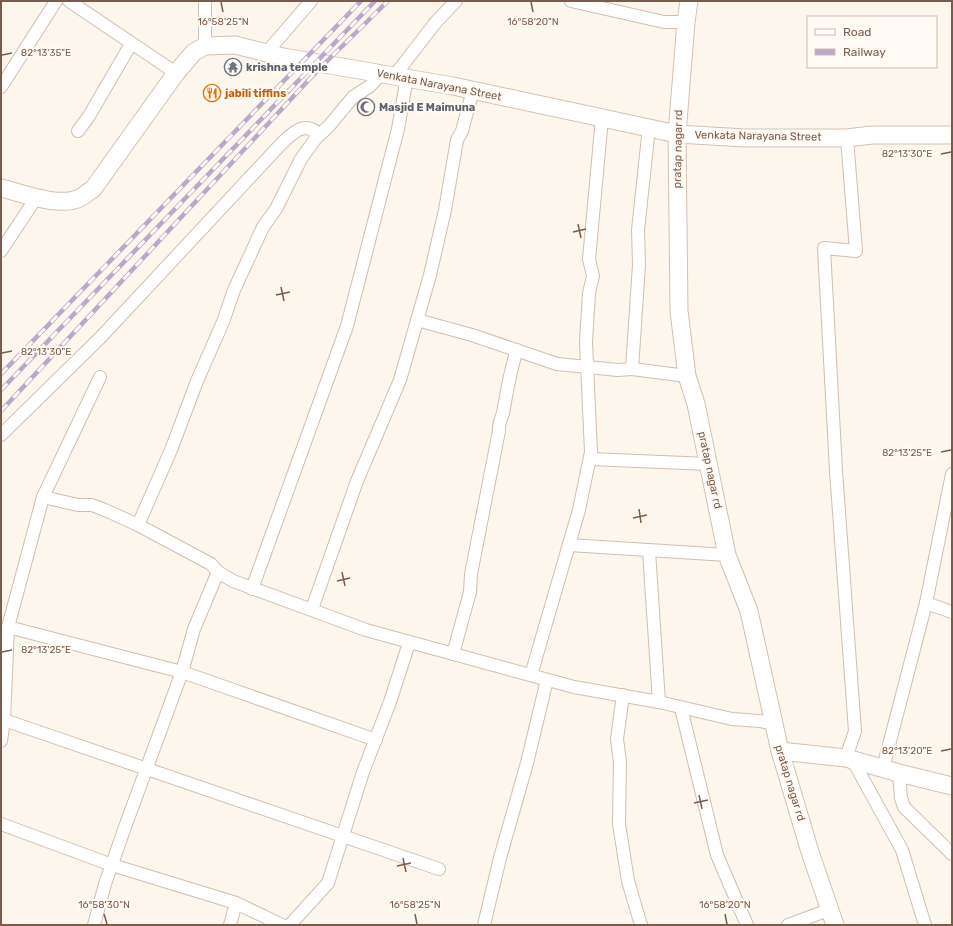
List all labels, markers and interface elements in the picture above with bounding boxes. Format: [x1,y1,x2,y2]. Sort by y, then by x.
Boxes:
text: 16°58'25"N [197,16,249,28]
text: 16°58'20"N [507,16,559,28]
legend [807,16,937,68]
text: Road [843,25,871,39]
text: Railway [843,45,886,59]
text: 82°13'35"E [21,47,71,59]
temple icon: krishna temple [223,57,243,77]
place label: krishna temple [246,61,328,74]
street label: Venkata Narayana Street [375,67,503,104]
restaurant icon: jabili tiffins [202,83,222,103]
place label: jabili tiffins [224,87,286,100]
mosque icon: Masjid E Maimuna [356,97,376,117]
place label: Masjid E Maimuna [379,101,475,114]
street label: pratap nagar rd [671,109,685,189]
street label: Venkata Narayana Street [694,128,822,144]
text: 82°13'30"E [882,148,932,160]
text: 82°13'30"E [21,346,71,358]
street label: pratap nagar rd [695,430,725,510]
text: 82°13'25"E [882,447,932,459]
text: 82°13'25"E [21,644,71,656]
street label: pratap nagar rd [772,743,808,823]
text: 82°13'20"E [882,745,932,757]
text: 16°58'30"N [78,899,130,911]
text: 16°58'25"N [389,899,441,911]
text: 16°58'20"N [699,899,751,911]

